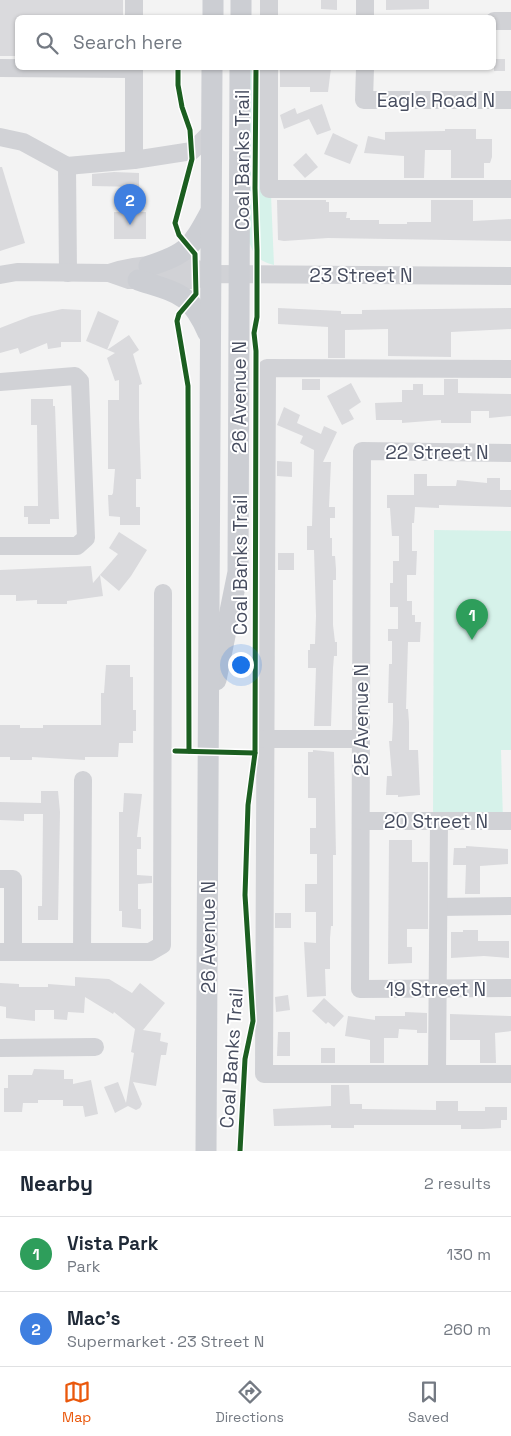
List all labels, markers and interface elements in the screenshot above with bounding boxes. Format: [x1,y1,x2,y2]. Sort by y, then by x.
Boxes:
search box [15,15,496,70]
icon: search [33,29,61,57]
text: Search here [73,30,183,55]
street label: Eagle Road N [377,88,495,113]
street label: Coal Banks Trail [230,90,255,230]
pin: 2 [114,184,146,225]
street label: 23 Street N [309,263,413,288]
street label: 26 Avenue N [227,341,252,453]
street label: 22 Street N [385,440,489,465]
street label: Coal Banks Trail [228,495,253,635]
pin: 1 [456,599,488,640]
your location [228,652,254,678]
street label: 25 Avenue N [349,664,374,776]
street label: 20 Street N [384,809,488,834]
street label: 26 Avenue N [196,881,221,993]
street label: 19 Street N [386,977,486,1002]
street label: Coal Banks Trail [214,987,249,1129]
text: Nearby [20,1170,93,1197]
text: 2 results [424,1173,491,1194]
text: Vista Park [67,1231,159,1256]
text: 1 [32,1244,40,1265]
text: 130 m [447,1244,491,1265]
text: Park [67,1256,100,1277]
text: Mac's [67,1306,121,1331]
text: 2 [31,1319,41,1340]
text: 260 m [443,1319,491,1340]
text: Supermarket · 23 Street N [67,1331,264,1352]
tab: Map [62,1378,91,1426]
tab: Directions [215,1378,284,1426]
tab: Saved [408,1378,449,1426]

